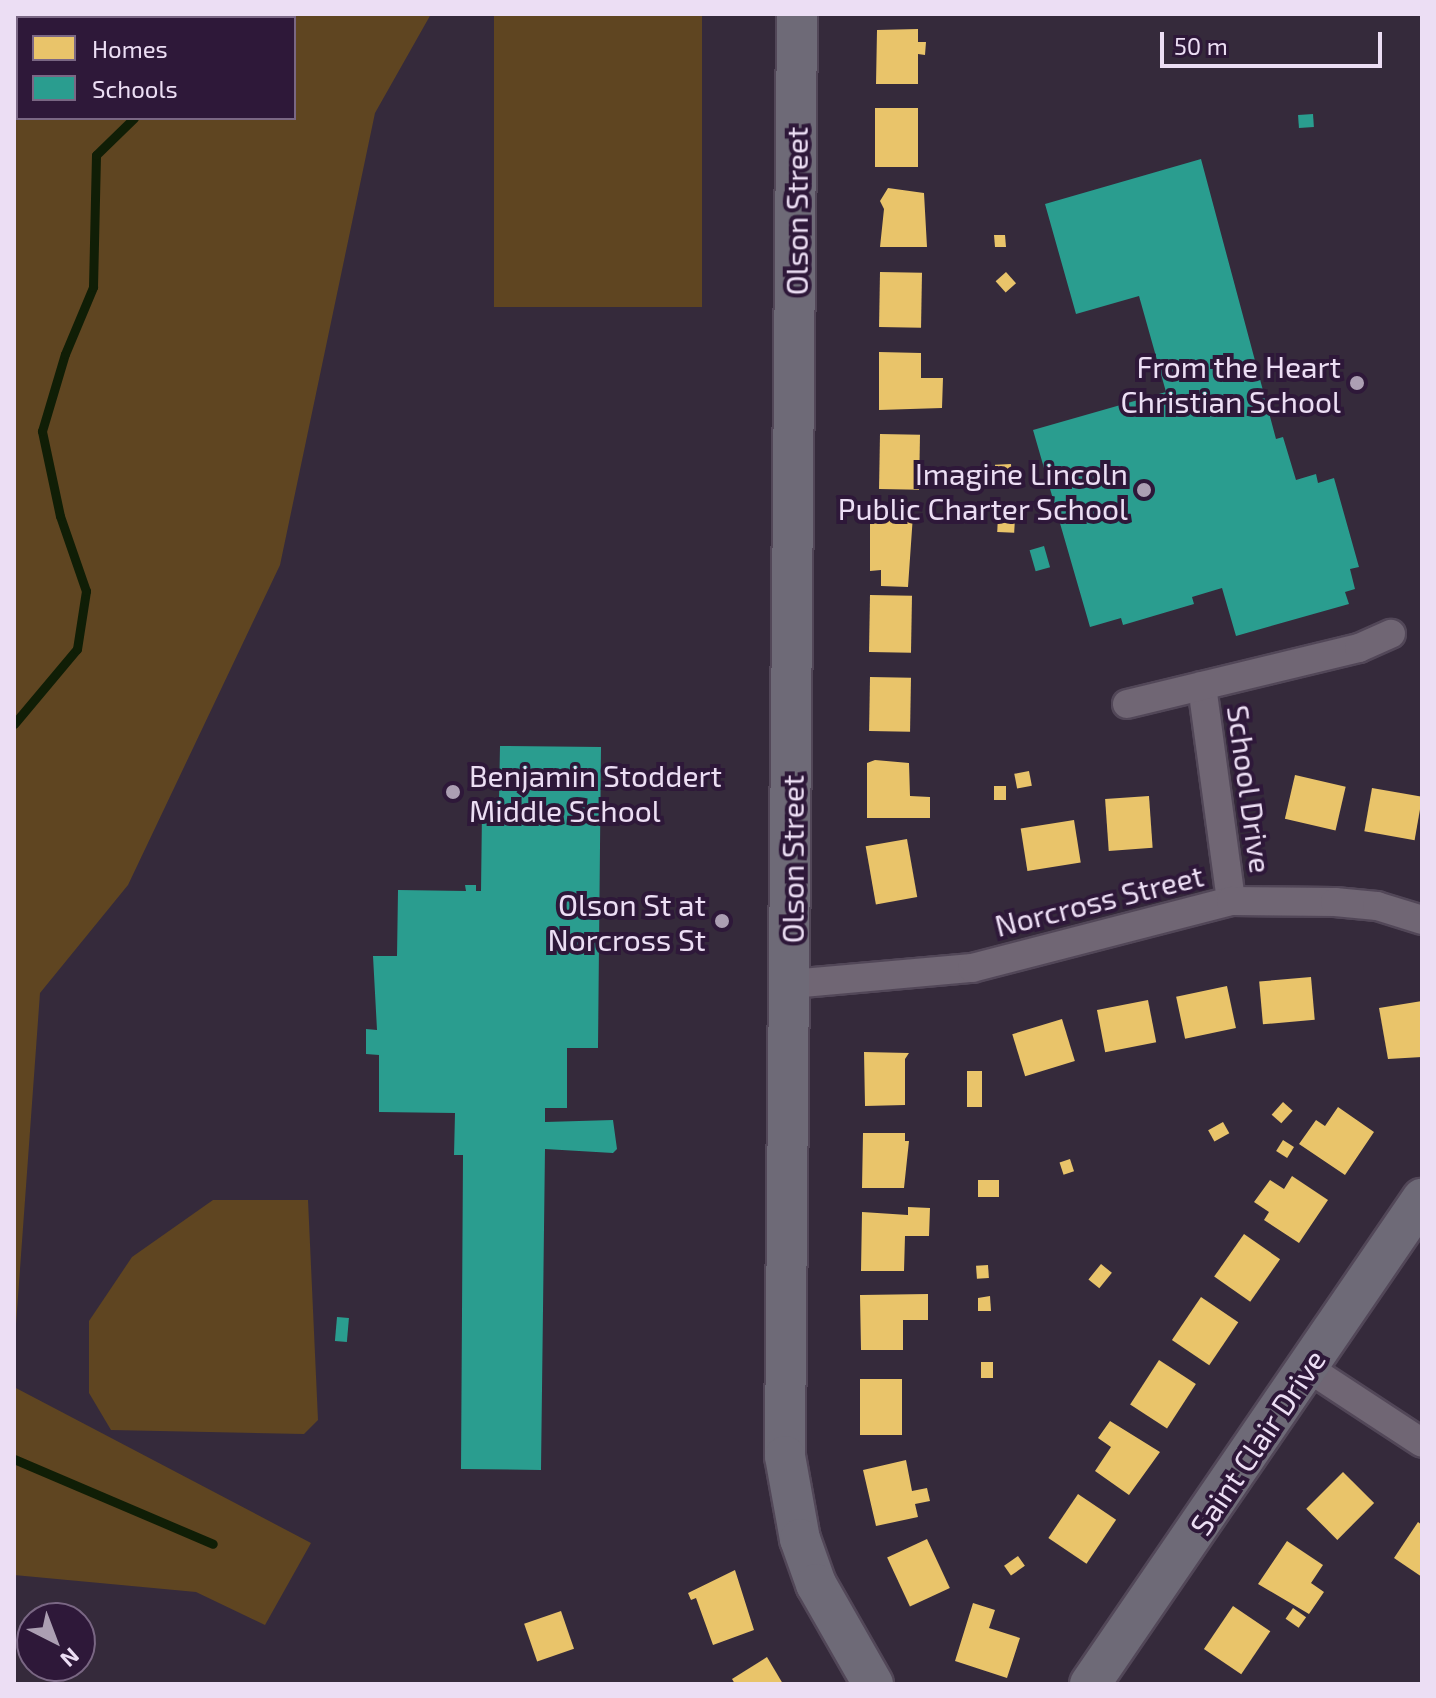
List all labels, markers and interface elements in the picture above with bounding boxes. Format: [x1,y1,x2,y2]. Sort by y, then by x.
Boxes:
legend [16,16,296,120]
scale bar [1164,16,1386,66]
text: 50 m [1174,31,1228,60]
text: Homes [92,34,168,63]
text: Schools [92,74,178,103]
street label: Olson Street [778,127,814,295]
place label: From the Heart Christian School [1120,348,1341,418]
marker: From the Heart Christian School [1348,374,1366,392]
place label: Imagine Lincoln Public Charter School [837,455,1128,526]
marker: Imagine Lincoln Public Charter School [1135,481,1153,499]
street label: School Drive [1220,702,1280,876]
place label: Benjamin Stoddert Middle School [469,757,722,828]
street label: Olson Street [774,775,810,943]
marker: Benjamin Stoddert Middle School [444,783,462,801]
street label: Norcross Street [991,857,1207,943]
place label: Olson St at Norcross St [548,886,706,956]
marker: Olson St at Norcross St [713,912,731,930]
street label: Saint Clair Drive [1182,1342,1332,1542]
north arrow [16,1602,96,1682]
text: N [56,1643,85,1673]

